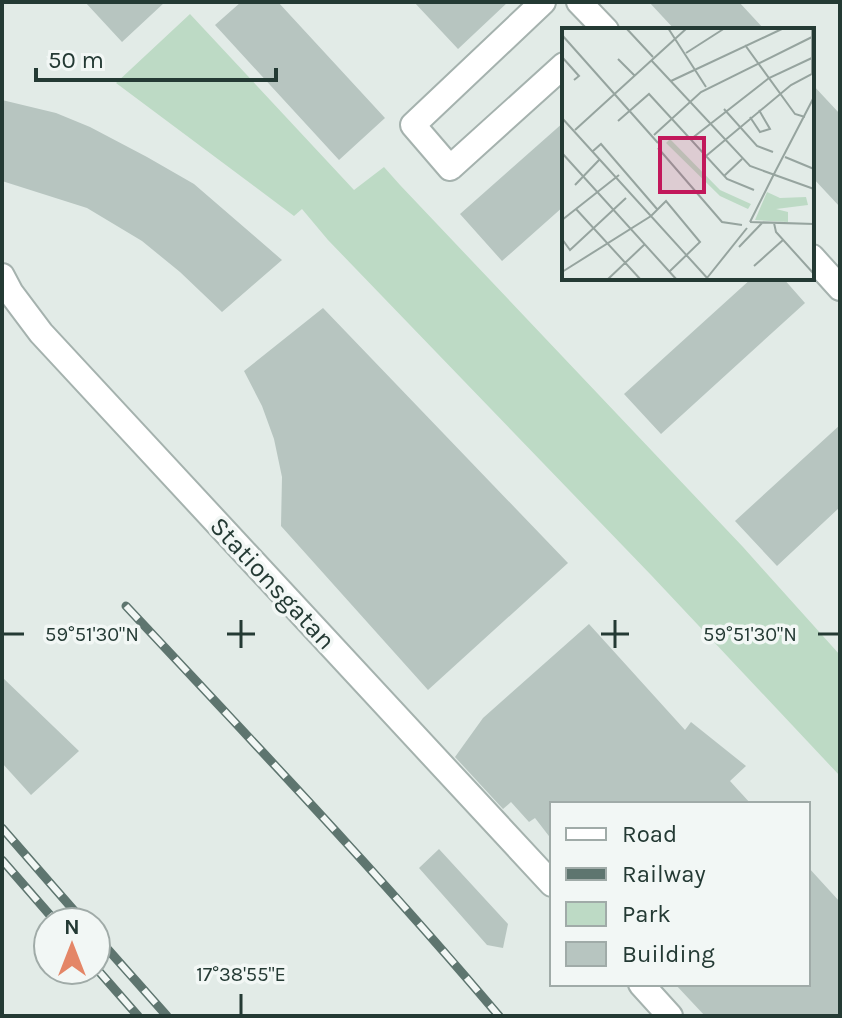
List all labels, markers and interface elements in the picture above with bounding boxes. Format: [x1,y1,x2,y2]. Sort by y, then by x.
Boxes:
inset map [562,28,814,280]
scale bar [36,32,276,82]
text: 50 m [48,46,104,74]
street label: Stationsgatan [203,511,342,656]
text: 59°51'30"N [45,623,139,646]
text: 59°51'30"N [703,623,797,646]
legend [550,802,810,986]
text: Road [622,820,677,848]
text: Railway [622,860,706,888]
text: Park [622,900,671,928]
north arrow [32,906,112,986]
text: N [64,914,80,940]
text: Building [622,940,715,968]
text: 17°38'55"E [196,963,286,986]

